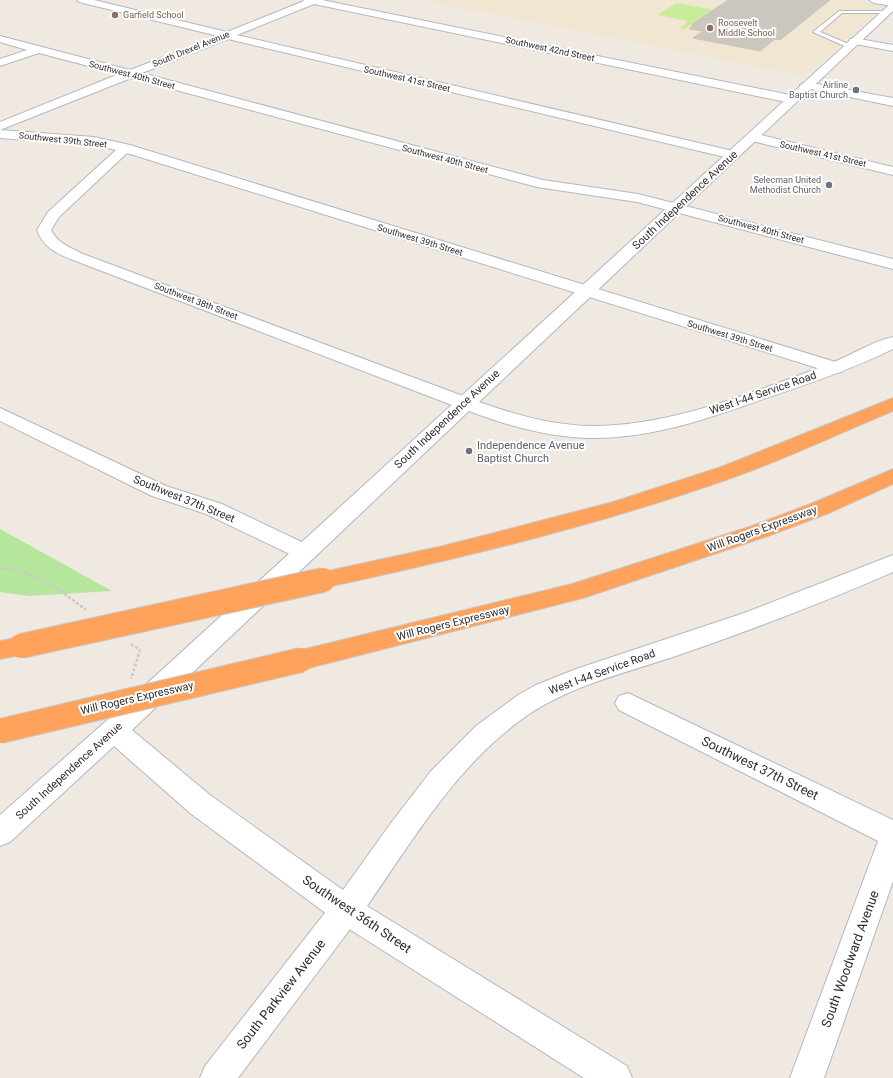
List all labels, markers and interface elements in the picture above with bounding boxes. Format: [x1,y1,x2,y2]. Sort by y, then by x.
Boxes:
marker: Garfield School [110,10,120,20]
place label: Garfield School [123,10,184,20]
place label: Roosevelt Middle School [718,18,775,38]
marker: Roosevelt Middle School [705,23,715,33]
street label: South Drexel Avenue [151,29,231,69]
street label: Southwest 42nd Street [505,35,596,63]
street label: Southwest 40th Street [88,59,176,91]
street label: Southwest 41st Street [363,64,451,94]
place label: Airline Baptist Church [789,80,848,100]
marker: Airline Baptist Church [851,85,861,95]
street label: Southwest 39th Street [18,130,108,150]
street label: Southwest 41st Street [779,139,867,169]
street label: Southwest 40th Street [401,143,489,175]
street label: South Independence Avenue [630,148,740,252]
place label: Selecman United Methodist Church [750,175,821,195]
marker: Selecman United Methodist Church [824,180,834,190]
street label: Southwest 40th Street [717,213,805,245]
street label: Southwest 39th Street [376,222,464,258]
street label: Southwest 38th Street [153,280,239,322]
street label: Southwest 39th Street [686,318,774,354]
street label: South Independence Avenue [392,367,502,471]
street label: West I-44 Service Road [708,369,818,417]
place label: Independence Avenue Baptist Church [477,439,585,465]
marker: Independence Avenue Baptist Church [464,446,474,456]
street label: Southwest 37th Street [131,473,237,525]
street label: Will Rogers Expressway [705,503,819,555]
street label: Will Rogers Expressway [395,602,512,643]
street label: West I-44 Service Road [547,647,657,697]
street label: Will Rogers Expressway [79,678,196,717]
street label: South Independence Avenue [13,720,125,822]
street label: Southwest 37th Street [699,733,821,803]
street label: Southwest 36th Street [300,872,414,956]
street label: South Woodward Avenue [818,888,882,1030]
street label: South Parkview Avenue [234,936,329,1052]

